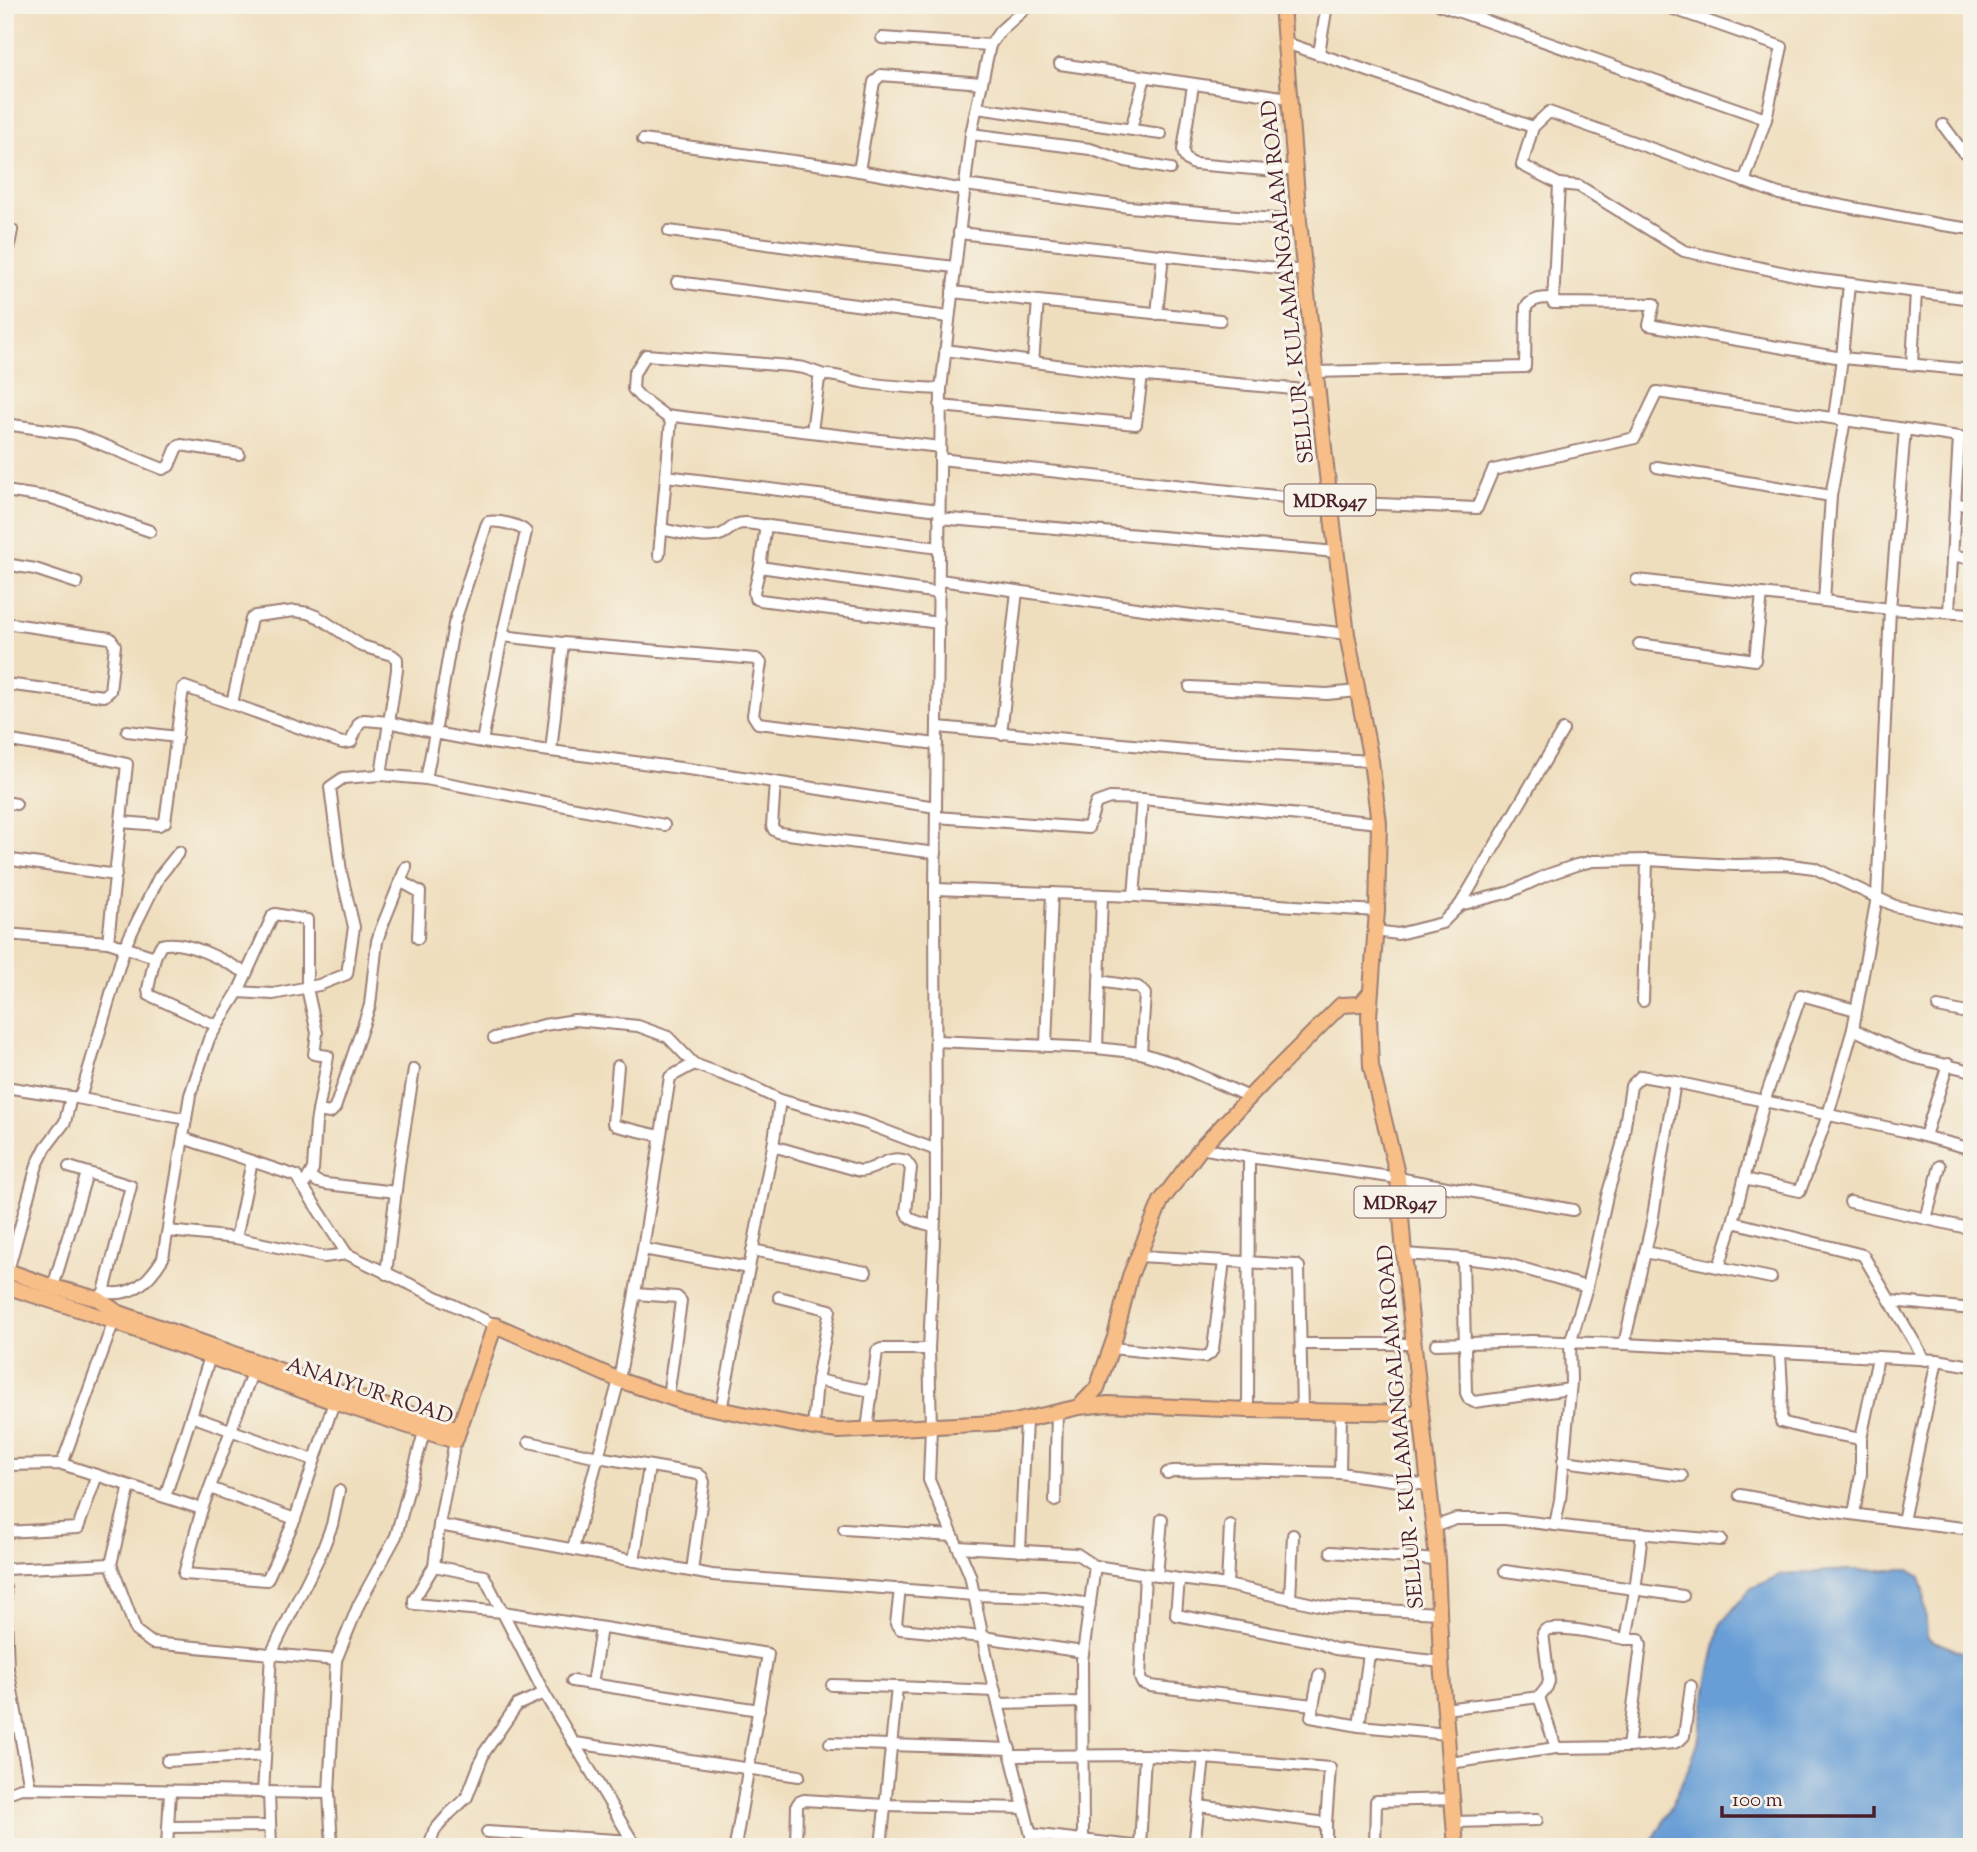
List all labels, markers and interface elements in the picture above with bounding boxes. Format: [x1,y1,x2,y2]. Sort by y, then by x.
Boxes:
street label: SELLUR - KULAMANGALAM ROAD [1255,98,1323,465]
road number: MDR947 [1284,485,1376,516]
road number: MDR947 [1354,1186,1446,1218]
street label: SELLUR - KULAMANGALAM ROAD [1371,1243,1433,1610]
street label: ANAIYUR ROAD [282,1351,457,1433]
scale bar [1722,1775,1874,1819]
text: 100 m [1732,1786,1783,1816]

